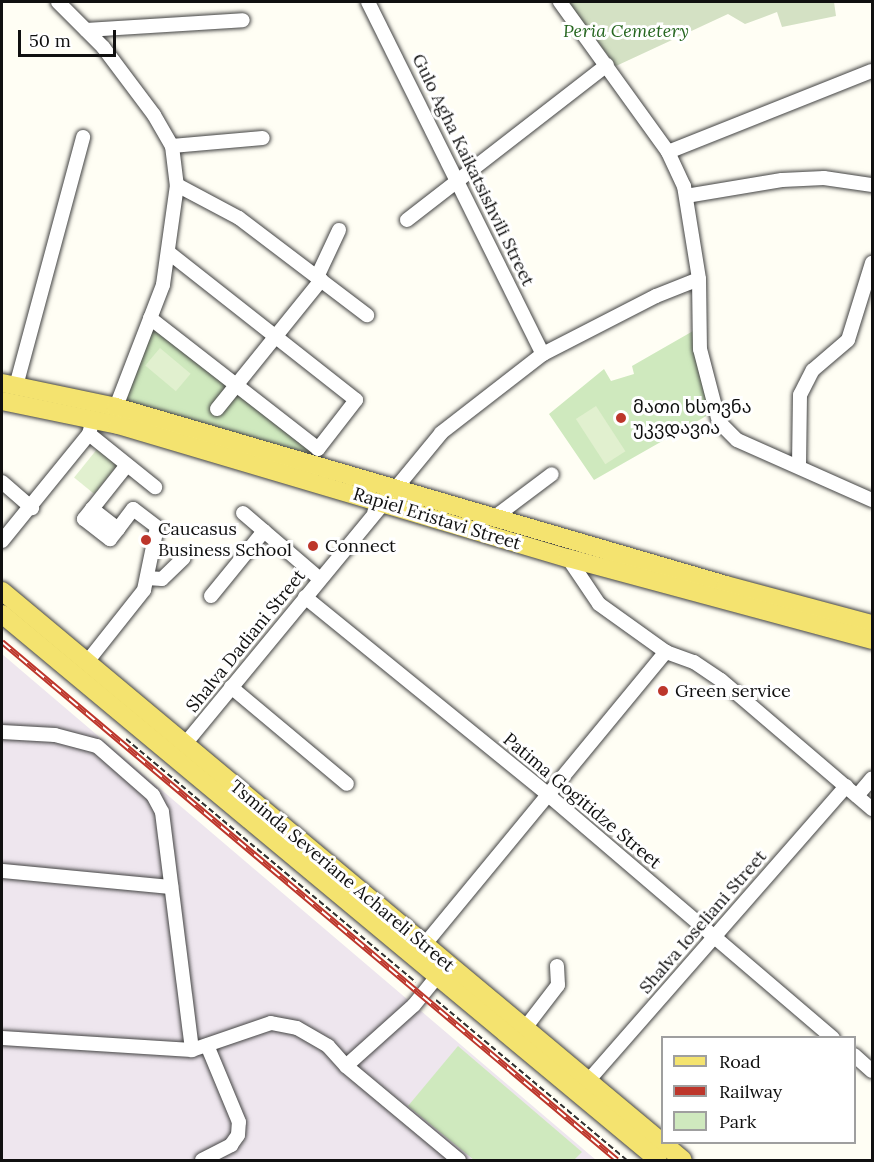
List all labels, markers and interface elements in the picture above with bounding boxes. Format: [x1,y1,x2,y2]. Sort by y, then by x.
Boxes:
scale bar [21,18,118,56]
park label: Peria Cemetery [563,20,689,42]
text: 50 m [29,29,71,52]
street label: Gulo Agha Kaikatsishvili Street [407,50,539,290]
place label: მათი ხსოვნა უკვდავია [633,397,752,440]
marker: მათი ხსოვნა უკვდავია [614,411,628,425]
street label: Rapiel Eristavi Street [351,483,523,555]
place label: Caucasus Business School [158,519,292,562]
marker: Caucasus Business School [139,533,153,547]
place label: Connect [325,535,396,557]
marker: Connect [306,539,320,553]
street label: Shalva Dadiani Street [182,565,310,717]
place label: Green service [675,680,791,702]
marker: Green service [656,684,670,698]
street label: Patima Gogitidze Street [499,729,665,873]
street label: Tsminda Severiane Achareli Street [225,776,459,976]
street label: Shalva Ioseliani Street [635,846,771,998]
legend [661,1036,856,1144]
text: Road [719,1050,761,1073]
text: Railway [719,1080,782,1103]
text: Park [719,1110,756,1133]

